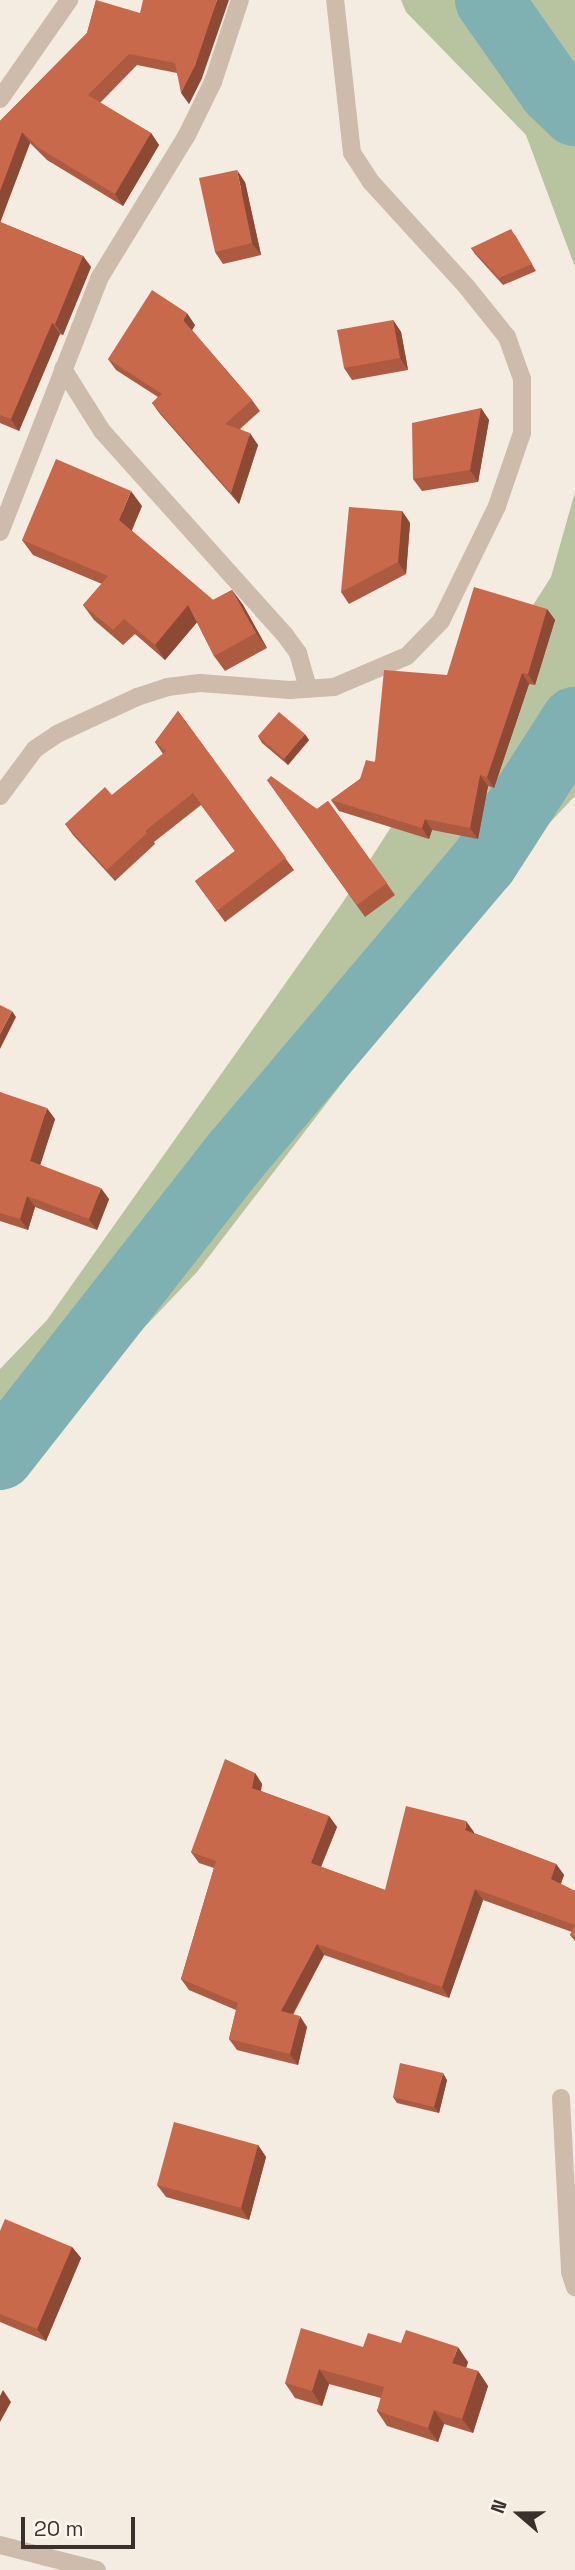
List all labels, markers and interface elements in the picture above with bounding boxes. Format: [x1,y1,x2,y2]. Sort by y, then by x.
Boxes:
north arrow [484,2479,554,2549]
text: N [485,2496,513,2517]
scale bar [24,2504,138,2548]
text: 20 m [34,2515,84,2542]

